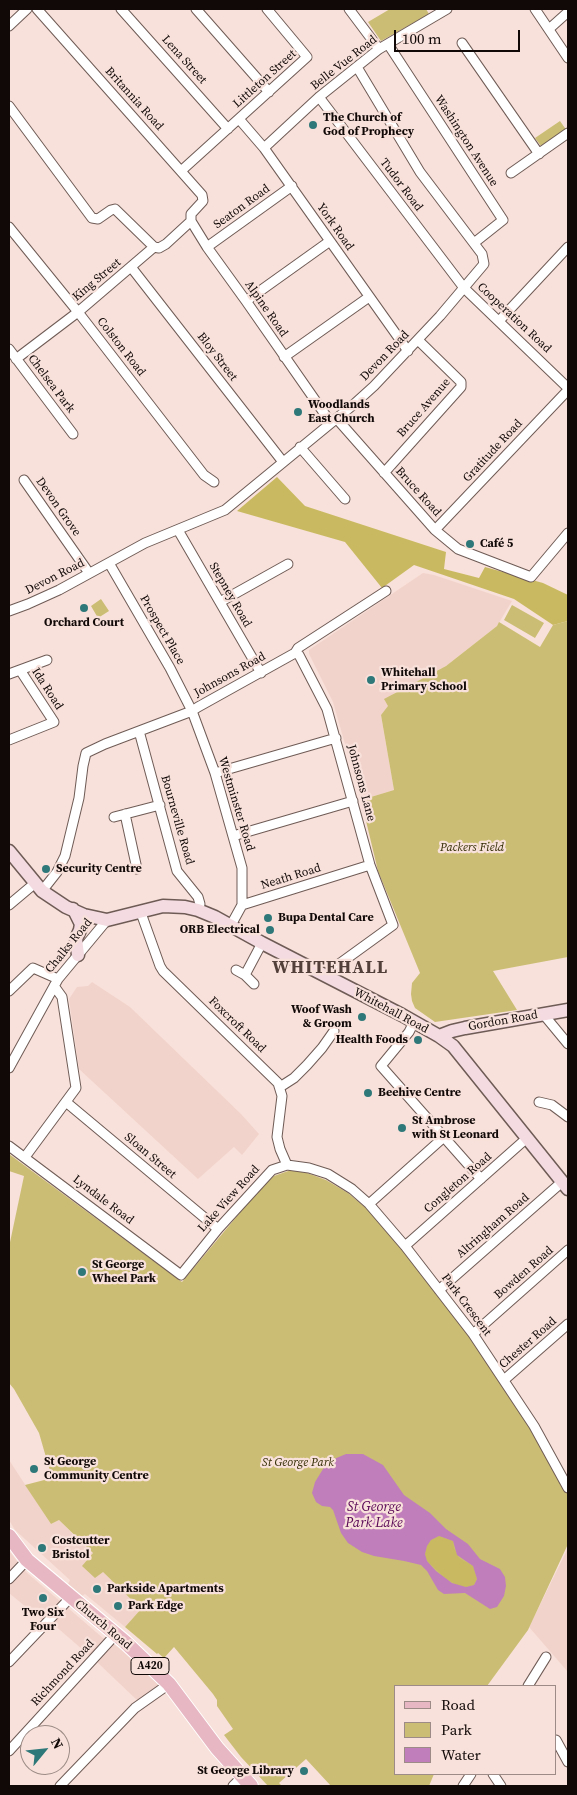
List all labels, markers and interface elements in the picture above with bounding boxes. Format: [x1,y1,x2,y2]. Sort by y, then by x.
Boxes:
scale bar [397,20,523,52]
text: 100 m [402,28,442,49]
street label: Lena Street [158,33,210,87]
street label: Belle Vue Road [308,33,380,93]
street label: Littleton Street [230,47,300,111]
street label: Britannia Road [102,64,166,134]
street label: Washington Avenue [431,93,501,189]
place label: The Church of God of Prophecy [323,111,414,139]
marker: The Church of God of Prophecy [307,119,319,131]
street label: Tudor Road [376,156,426,214]
street label: Seaton Road [211,182,273,232]
street label: York Road [313,201,357,253]
street label: King Street [70,256,124,304]
street label: Alpine Road [241,278,291,340]
street label: Cooperation Road [474,280,554,356]
street label: Colston Road [94,315,148,379]
street label: Devon Road [358,328,412,384]
street label: Bloy Street [194,330,240,384]
street label: Chelsea Park [24,352,78,416]
street label: Bruce Avenue [394,375,454,441]
place label: Woodlands East Church [308,398,375,426]
marker: Woodlands East Church [292,406,304,418]
street label: Gratitude Road [460,417,526,485]
street label: Bruce Road [392,464,444,520]
street label: Devon Grove [32,475,84,539]
place label: Café 5 [480,537,513,551]
marker: Café 5 [464,538,476,550]
street label: Devon Road [23,556,87,598]
street label: Stepney Road [206,560,254,630]
street label: Prospect Place [136,593,188,667]
marker: Orchard Court [78,602,90,614]
place label: Orchard Court [44,616,124,630]
street label: Johnsons Road [192,649,268,701]
street label: Ida Road [28,665,66,713]
place label: Whitehall Primary School [381,666,467,694]
marker: Whitehall Primary School [365,674,377,686]
street label: Johnsons Lane [344,743,378,823]
street label: Westminster Road [215,755,257,853]
street label: Bourneville Road [157,774,197,866]
park label: Packers Field [440,841,504,855]
street label: Neath Road [259,861,323,893]
place label: Security Centre [56,862,142,876]
marker: Security Centre [40,863,52,875]
place label: Bupa Dental Care [278,911,374,925]
marker: Bupa Dental Care [262,912,274,924]
street label: Chalks Road [43,916,95,976]
place label: ORB Electrical [180,923,260,937]
marker: ORB Electrical [264,924,276,936]
district label: WHITEHALL [271,957,389,979]
street label: Whitehall Road [351,985,431,1037]
street label: Foxcroft Road [205,994,269,1056]
place label: Woof Wash & Groom [291,1003,352,1031]
street label: Gordon Road [467,1008,539,1034]
marker: Woof Wash & Groom [356,1011,368,1023]
place label: Health Foods [336,1033,408,1047]
marker: Health Foods [412,1034,424,1046]
place label: Beehive Centre [378,1086,461,1100]
marker: Beehive Centre [362,1087,374,1099]
place label: St Ambrose with St Leonard [412,1114,499,1142]
marker: St Ambrose with St Leonard [396,1122,408,1134]
street label: Sloan Street [121,1130,179,1182]
street label: Congleton Road [421,1150,495,1216]
street label: Lake View Road [195,1163,263,1235]
street label: Lyndale Road [70,1172,136,1228]
street label: Altringham Road [454,1191,532,1261]
street label: Bowden Road [492,1244,556,1302]
place label: St George Wheel Park [92,1258,156,1286]
marker: St George Wheel Park [76,1266,88,1278]
street label: Park Crescent [438,1271,494,1339]
street label: Chester Road [496,1314,560,1372]
place label: St George Community Centre [44,1455,149,1483]
park label: St George Park [262,1456,334,1470]
marker: St George Community Centre [28,1463,40,1475]
water label: St George Park Lake [345,1499,403,1531]
place label: Costcutter Bristol [52,1534,110,1562]
marker: Costcutter Bristol [36,1542,48,1554]
place label: Parkside Apartments [107,1582,224,1596]
marker: Parkside Apartments [91,1583,103,1595]
marker: Two Six Four [37,1592,49,1604]
street label: Church Road [72,1597,134,1653]
place label: Park Edge [128,1599,183,1613]
marker: Park Edge [112,1600,124,1612]
place label: Two Six Four [22,1606,64,1634]
street label: Richmond Road [28,1637,98,1709]
road number: A420 [131,1658,169,1674]
legend [394,1685,557,1775]
text: Road [441,1694,475,1715]
text: Park [441,1719,472,1740]
north arrow [20,1725,70,1775]
text: N [46,1734,69,1753]
text: Water [441,1744,481,1765]
place label: St George Library [197,1764,294,1778]
marker: St George Library [298,1765,310,1777]

